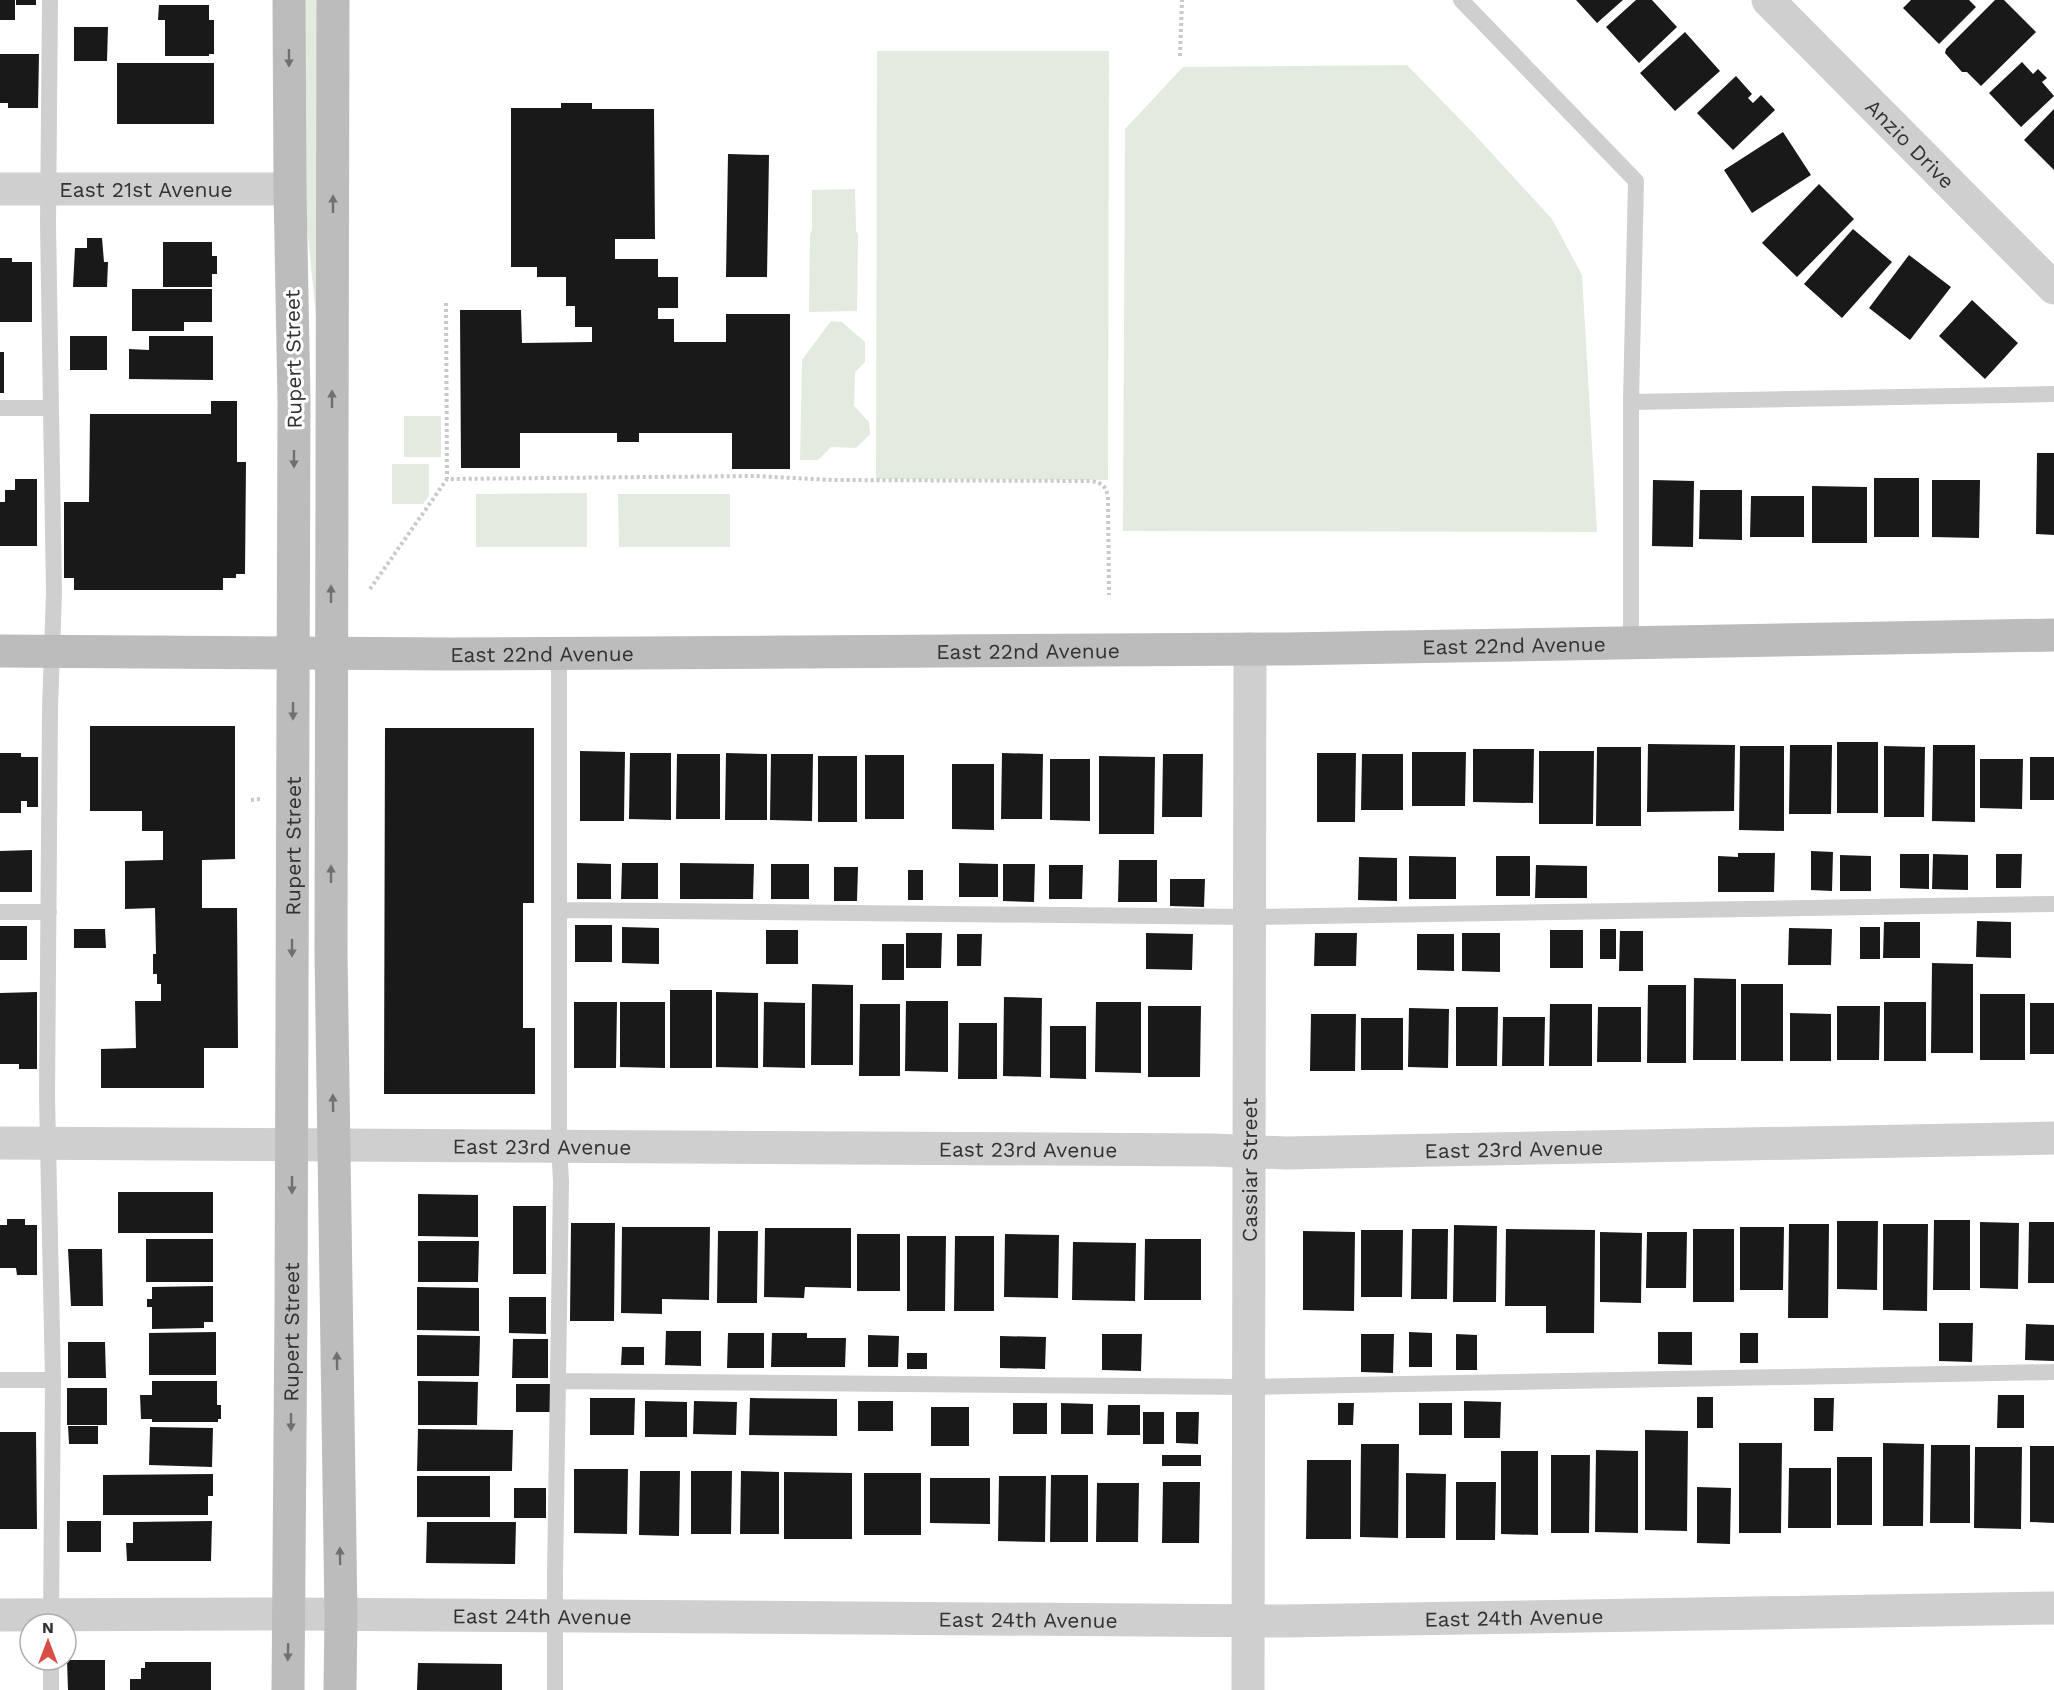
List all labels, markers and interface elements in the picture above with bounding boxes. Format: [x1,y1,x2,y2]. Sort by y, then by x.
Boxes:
one-way arrow [284,49,294,68]
street label: Anzio Drive [1861,93,1960,193]
street label: East 21st Avenue [59,177,233,202]
one-way arrow [328,195,338,214]
street label: Rupert Street [279,289,307,429]
one-way arrow [327,390,337,409]
one-way arrow [289,450,299,469]
one-way arrow [326,585,336,604]
street label: East 22nd Avenue [1422,631,1606,659]
street label: East 22nd Avenue [936,638,1120,664]
street label: East 22nd Avenue [450,640,634,667]
one-way arrow [288,702,298,721]
street label: Rupert Street [280,776,305,916]
one-way arrow [326,864,336,883]
one-way arrow [287,939,297,958]
one-way arrow [328,1094,338,1113]
street label: Cassiar Street [1236,1098,1262,1242]
street label: East 23rd Avenue [452,1133,632,1159]
street label: East 23rd Avenue [1424,1134,1604,1163]
street label: East 23rd Avenue [938,1136,1118,1162]
one-way arrow [287,1176,297,1195]
street label: Rupert Street [278,1262,304,1402]
one-way arrow [332,1352,342,1371]
one-way arrow [286,1413,296,1432]
one-way arrow [335,1547,345,1566]
street label: East 24th Avenue [452,1603,632,1629]
street label: East 24th Avenue [1424,1603,1604,1631]
street label: East 24th Avenue [938,1606,1118,1632]
north arrow [18,1612,78,1672]
text: N [42,1618,54,1637]
one-way arrow [284,1643,293,1662]

